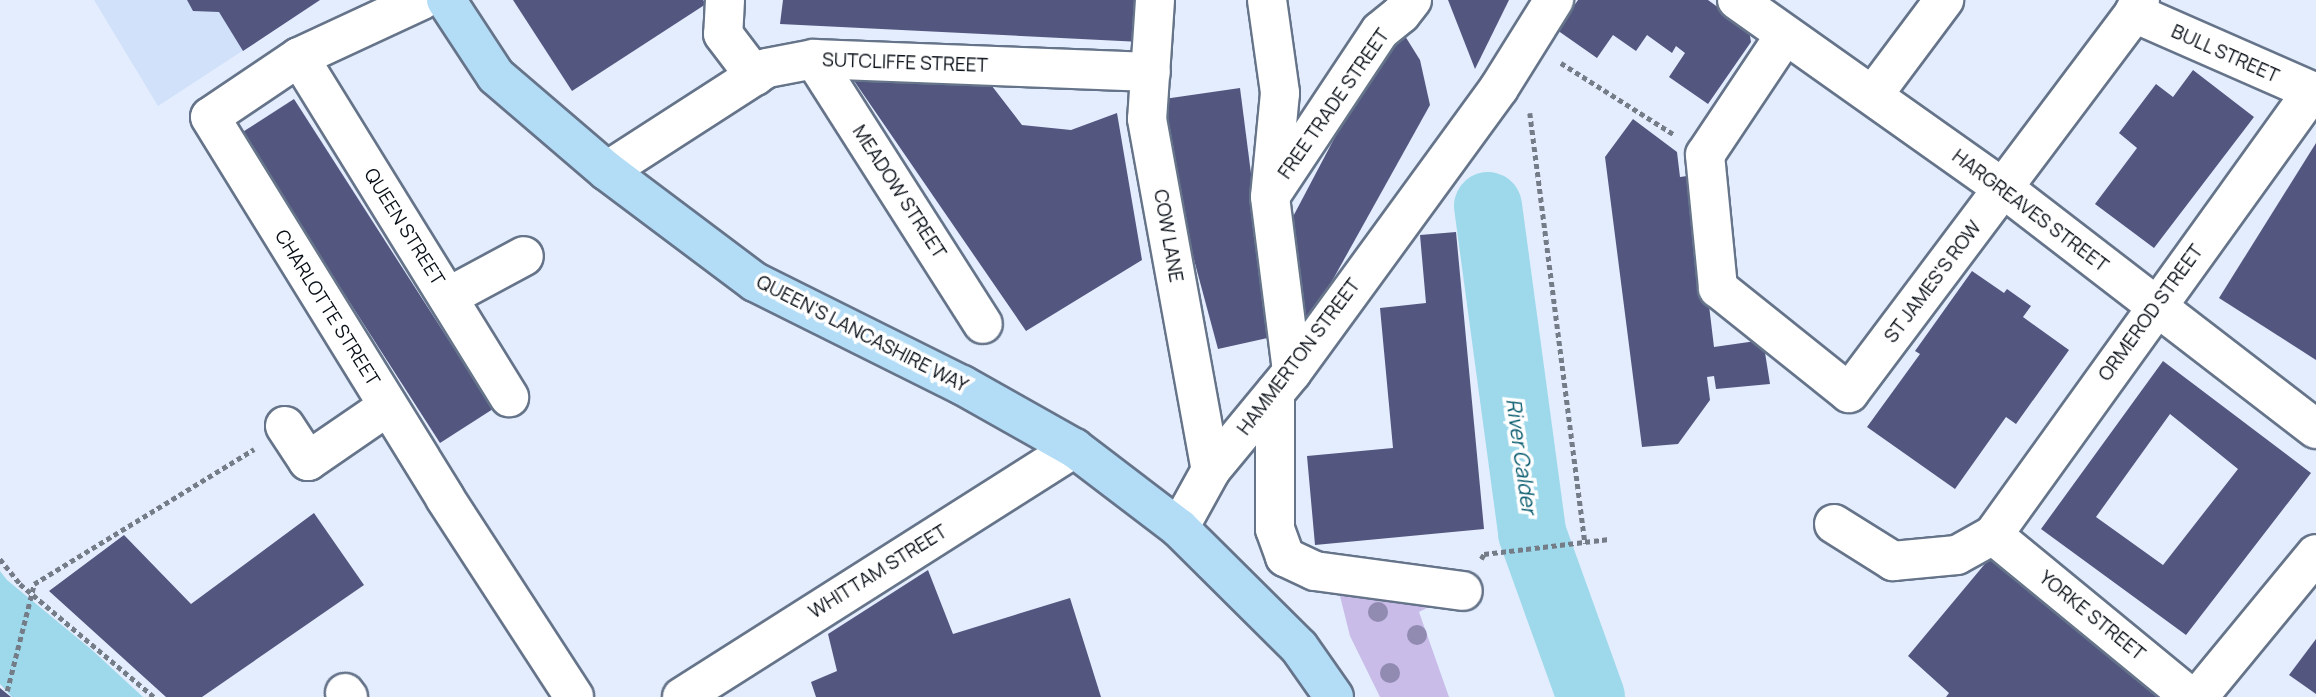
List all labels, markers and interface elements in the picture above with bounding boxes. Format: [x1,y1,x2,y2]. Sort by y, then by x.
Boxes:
street label: BULL STREET [2167,20,2283,88]
street label: FREE TRADE STREET [1274,25,1394,183]
street label: SUTCLIFFE STREET [822,49,988,77]
street label: MEADOW STREET [847,121,951,263]
street label: HARGREAVES STREET [1948,145,2112,277]
street label: QUEEN STREET [359,164,449,290]
street label: COW LANE [1149,188,1187,284]
street label: ST JAMES'S ROW [1880,216,1986,348]
street label: CHARLOTTE STREET [270,226,384,390]
street label: ORMEROD STREET [2094,240,2208,386]
street label: QUEEN'S LANCASHIRE WAY [752,271,972,397]
street label: HAMMERTON STREET [1233,274,1365,440]
water label: River Calder [1501,397,1543,515]
street label: WHITTAM STREET [805,520,951,624]
street label: YORKE STREET [2035,566,2149,666]

